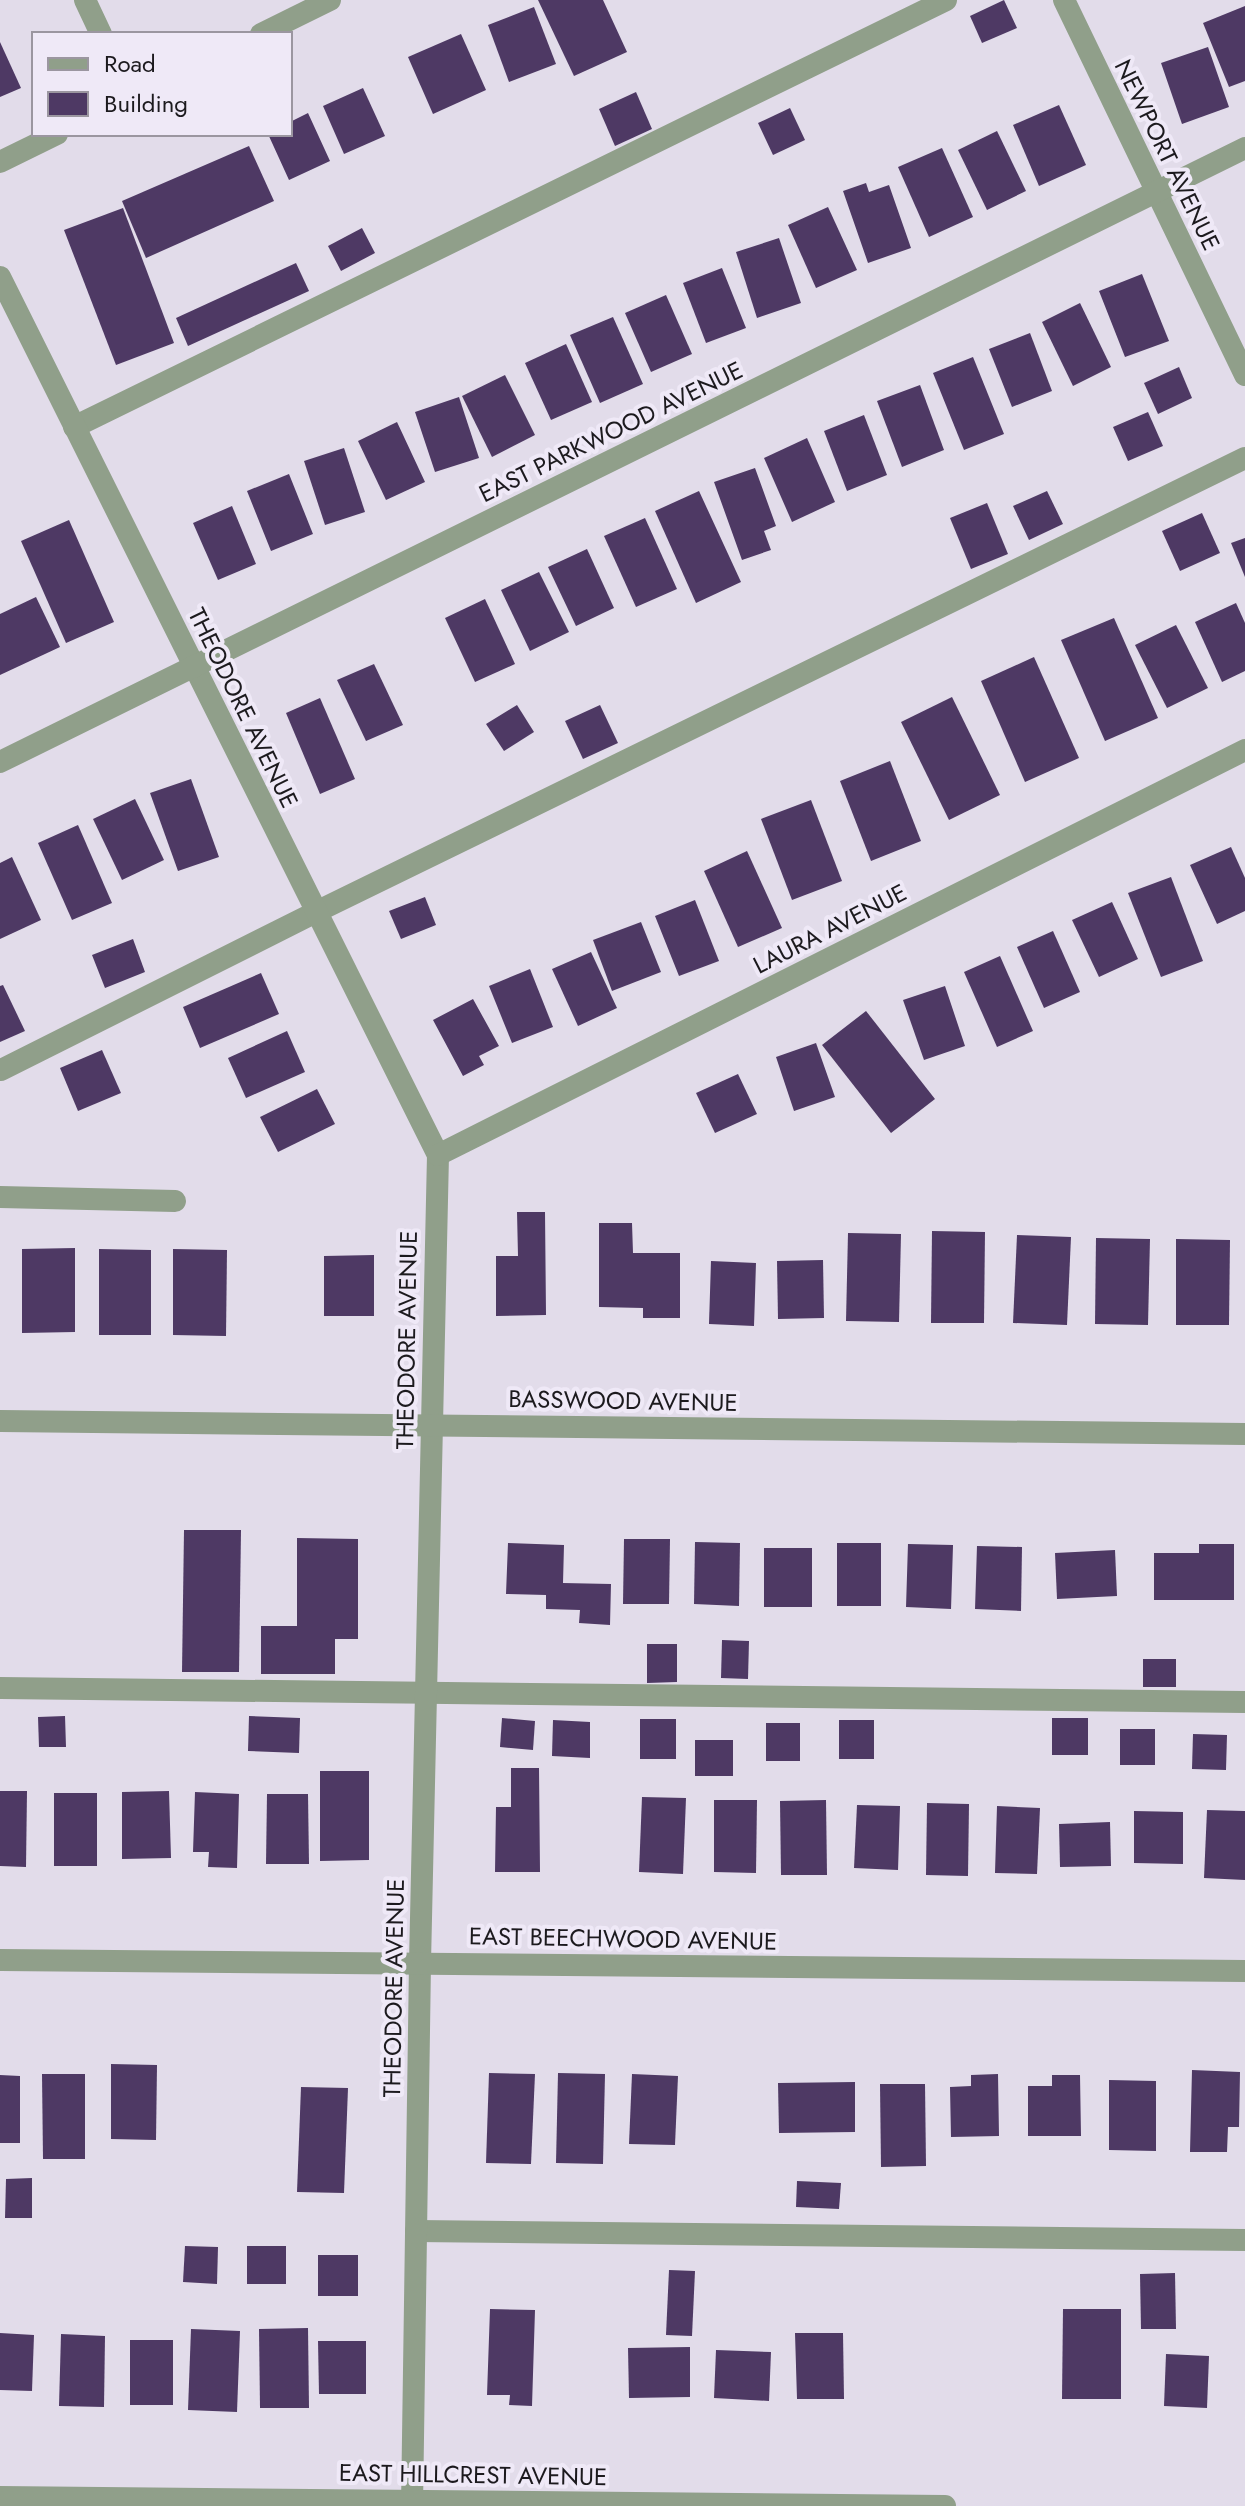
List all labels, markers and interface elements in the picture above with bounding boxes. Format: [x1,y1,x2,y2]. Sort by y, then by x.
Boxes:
legend [32,32,292,136]
text: Road [104,46,156,81]
street label: NEWPORT AVENUE [1106,53,1229,256]
text: Building [104,86,188,121]
street label: EAST PARKWOOD AVENUE [473,352,749,511]
street label: THEODORE AVENUE [180,602,307,814]
street label: LAURA AVENUE [747,875,913,982]
street label: THEODORE AVENUE [387,1230,426,1450]
street label: BASSWOOD AVENUE [508,1381,738,1420]
street label: THEODORE AVENUE [374,1878,413,2098]
street label: EAST BEECHWOOD AVENUE [469,1918,777,1959]
street label: EAST HILLCREST AVENUE [339,2455,607,2494]

